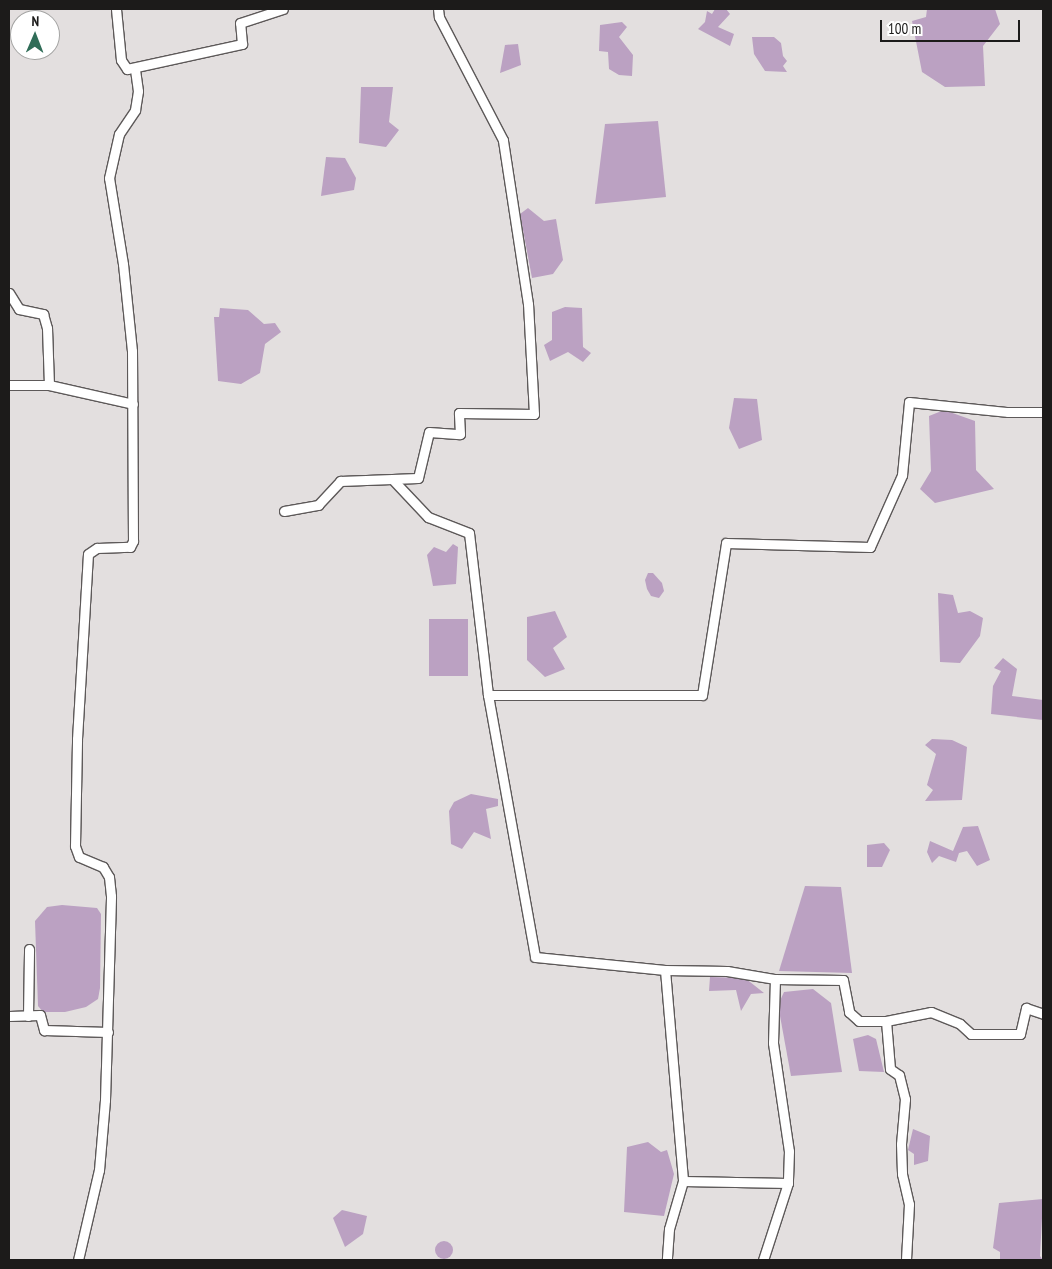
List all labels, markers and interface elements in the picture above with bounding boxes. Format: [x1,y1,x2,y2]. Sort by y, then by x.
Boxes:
north arrow [10,10,60,60]
scale bar [882,10,1022,42]
text: N [31,12,39,30]
text: 100 m [888,19,921,38]

